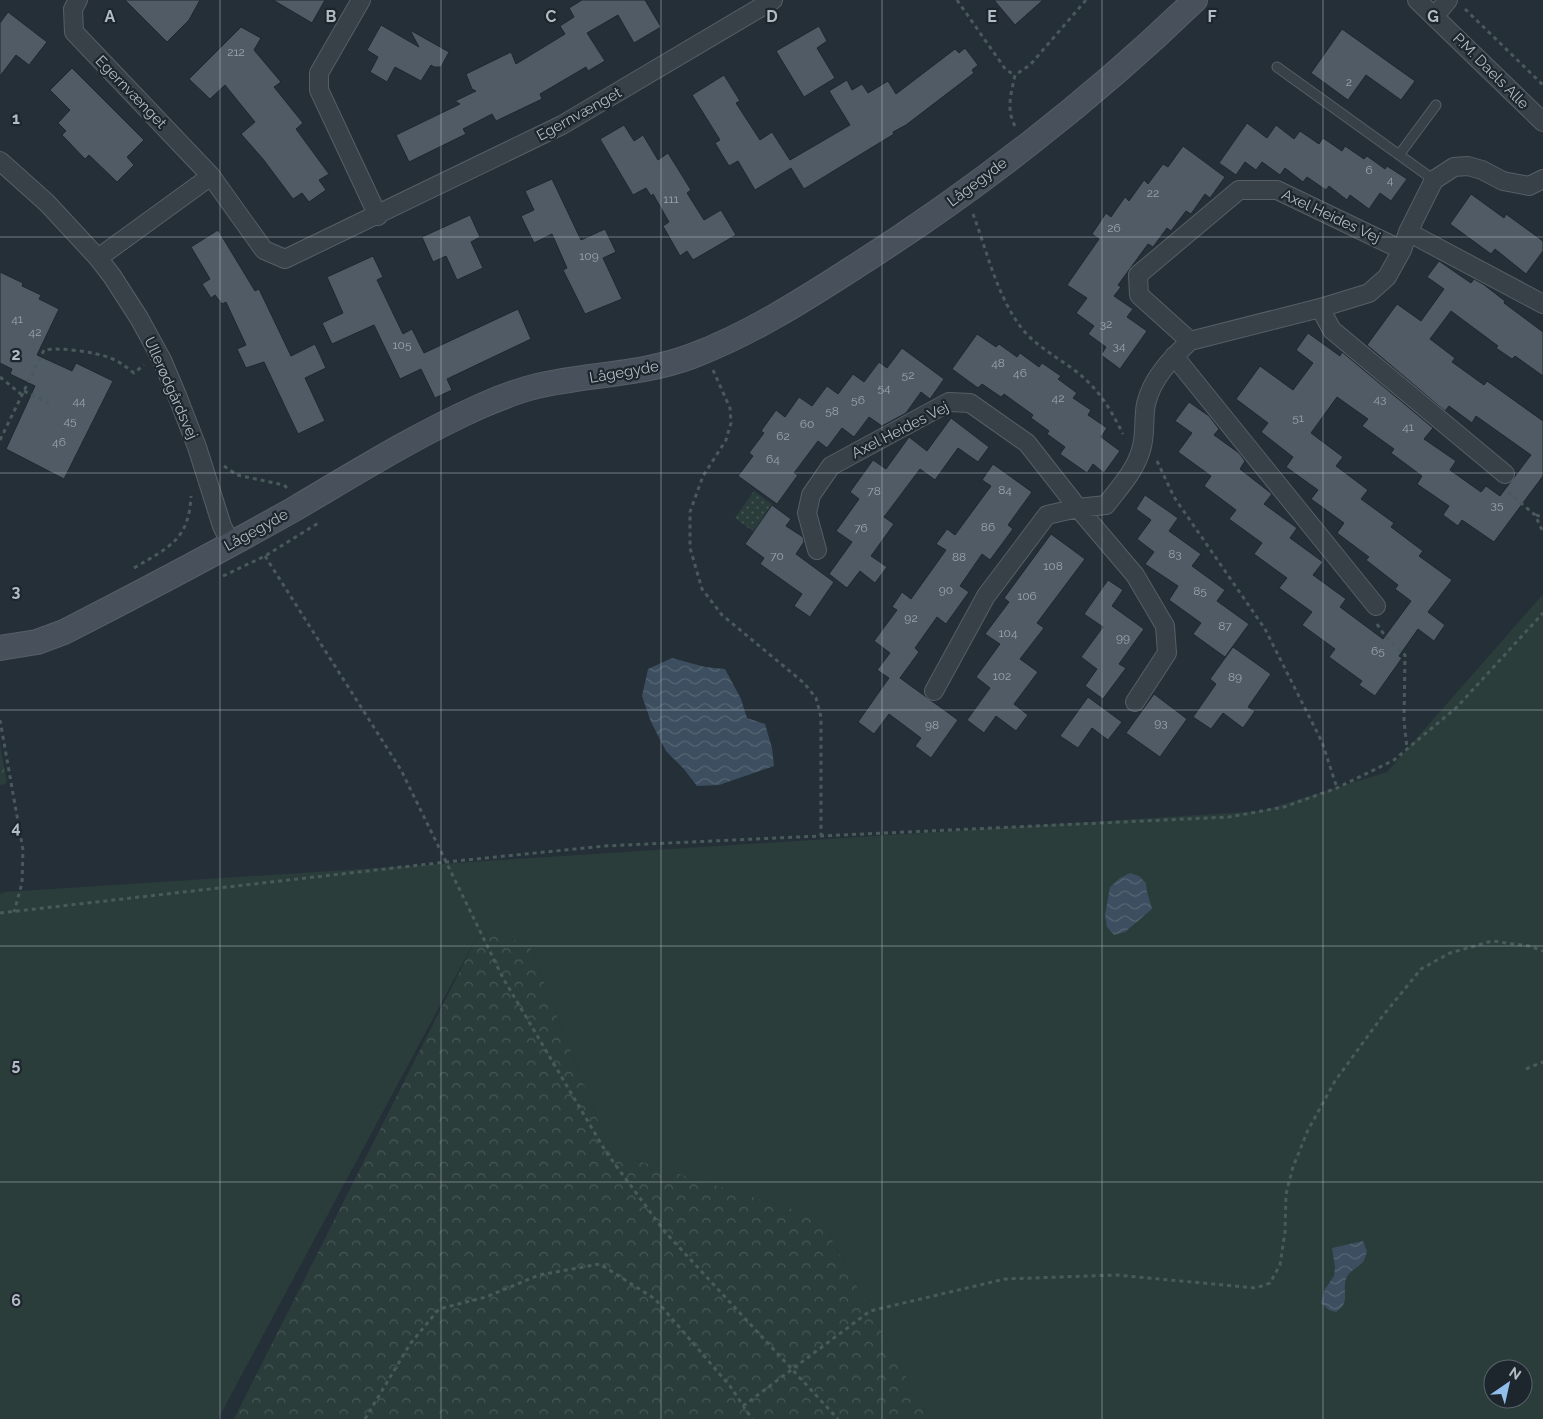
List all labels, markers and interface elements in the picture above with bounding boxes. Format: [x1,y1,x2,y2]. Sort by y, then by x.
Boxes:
text: A [105,7,116,26]
text: B [326,7,337,26]
text: C [546,7,557,26]
text: D [766,7,778,26]
text: E [987,7,997,26]
text: F [1207,7,1217,26]
text: G [1427,7,1439,26]
street label: P.M. Daels Alle [1449,29,1533,113]
house number: 212 [227,45,245,59]
street label: Egernvænget [92,52,170,132]
house number: 2 [1346,75,1352,89]
street label: Egernvænget [533,83,625,145]
text: 1 [12,109,20,128]
street label: Lågegyde [944,154,1011,210]
house number: 6 [1365,163,1373,177]
house number: 4 [1387,173,1394,187]
street label: Axel Heides Vej [1279,185,1383,247]
house number: 22 [1147,186,1159,200]
house number: 111 [663,192,679,206]
house number: 26 [1107,221,1121,235]
house number: 109 [579,249,599,263]
house number: 41 [11,312,23,326]
house number: 32 [1100,317,1112,331]
house number: 42 [29,325,41,339]
street label: Ullerødgårdsvej [140,334,202,442]
house number: 105 [392,338,412,352]
house number: 34 [1113,339,1126,353]
text: 2 [11,345,21,364]
house number: 48 [991,356,1005,370]
street label: Lågegyde [588,357,660,387]
house number: 46 [1013,366,1027,380]
house number: 52 [902,368,914,382]
house number: 54 [877,381,891,395]
house number: 42 [1052,391,1064,405]
house number: 43 [1374,392,1386,406]
house number: 56 [851,393,865,407]
house number: 44 [72,394,86,408]
street label: Axel Heides Vej [848,398,952,462]
house number: 58 [825,404,839,418]
house number: 51 [1292,411,1304,425]
house number: 45 [63,414,77,428]
house number: 60 [800,417,814,431]
house number: 41 [1402,420,1414,434]
house number: 62 [776,429,790,443]
house number: 46 [52,435,66,449]
house number: 64 [766,452,780,466]
house number: 84 [998,483,1012,497]
house number: 78 [867,484,881,498]
house number: 35 [1491,498,1504,512]
street label: Lågegyde [221,505,291,555]
house number: 86 [981,520,995,534]
house number: 76 [854,521,868,535]
house number: 83 [1168,547,1182,561]
house number: 70 [770,549,784,563]
house number: 88 [952,550,966,564]
house number: 108 [1043,559,1063,573]
text: 3 [12,582,21,601]
house number: 90 [939,583,953,597]
house number: 85 [1193,584,1207,598]
house number: 106 [1017,589,1037,603]
house number: 92 [904,611,918,625]
house number: 87 [1218,619,1232,633]
house number: 104 [998,626,1018,640]
house number: 99 [1116,631,1130,645]
house number: 65 [1371,644,1385,658]
house number: 102 [993,669,1011,683]
house number: 89 [1228,670,1242,684]
house number: 93 [1154,716,1168,730]
house number: 98 [925,718,939,732]
text: 4 [11,818,21,837]
text: 5 [12,1055,21,1074]
text: 6 [11,1291,21,1310]
north arrow [1483,1359,1533,1409]
text: N [1506,1364,1524,1383]

